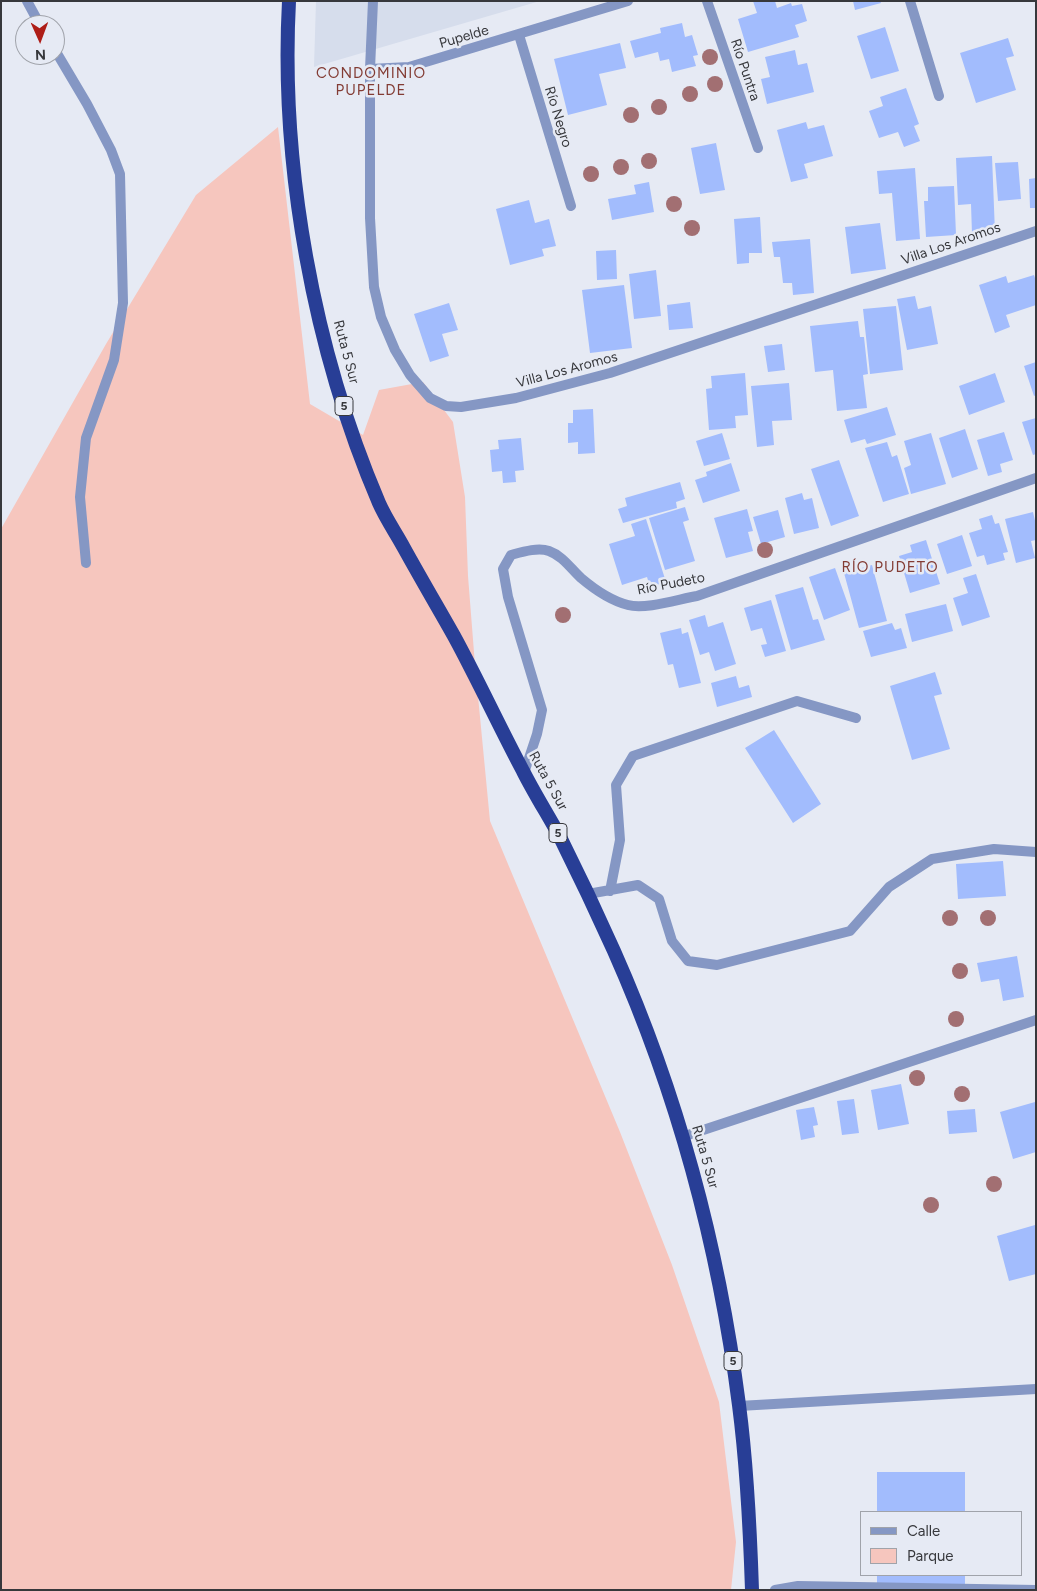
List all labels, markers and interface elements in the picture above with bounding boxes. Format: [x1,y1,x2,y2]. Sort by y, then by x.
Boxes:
north arrow [15,15,65,65]
street label: Pupelde [437,22,491,52]
street label: Río Puntra [727,37,763,103]
text: N [35,46,46,63]
district label: CONDOMINIO PUPELDE [315,65,427,100]
street label: Río Negro [541,84,575,150]
street label: Villa Los Aromos [899,219,1003,269]
street label: Ruta 5 Sur [329,318,363,386]
street label: Villa Los Aromos [515,348,619,392]
road number: 5 [335,396,353,416]
district label: RÍO PUDETO [840,559,940,577]
street label: Río Pudeto [636,569,706,599]
street label: Ruta 5 Sur [525,748,571,814]
road number: 5 [549,824,567,842]
street label: Ruta 5 Sur [688,1123,722,1191]
road number: 5 [724,1352,742,1370]
legend [860,1511,1022,1576]
text: Calle [907,1522,940,1540]
text: Parque [907,1547,954,1565]

